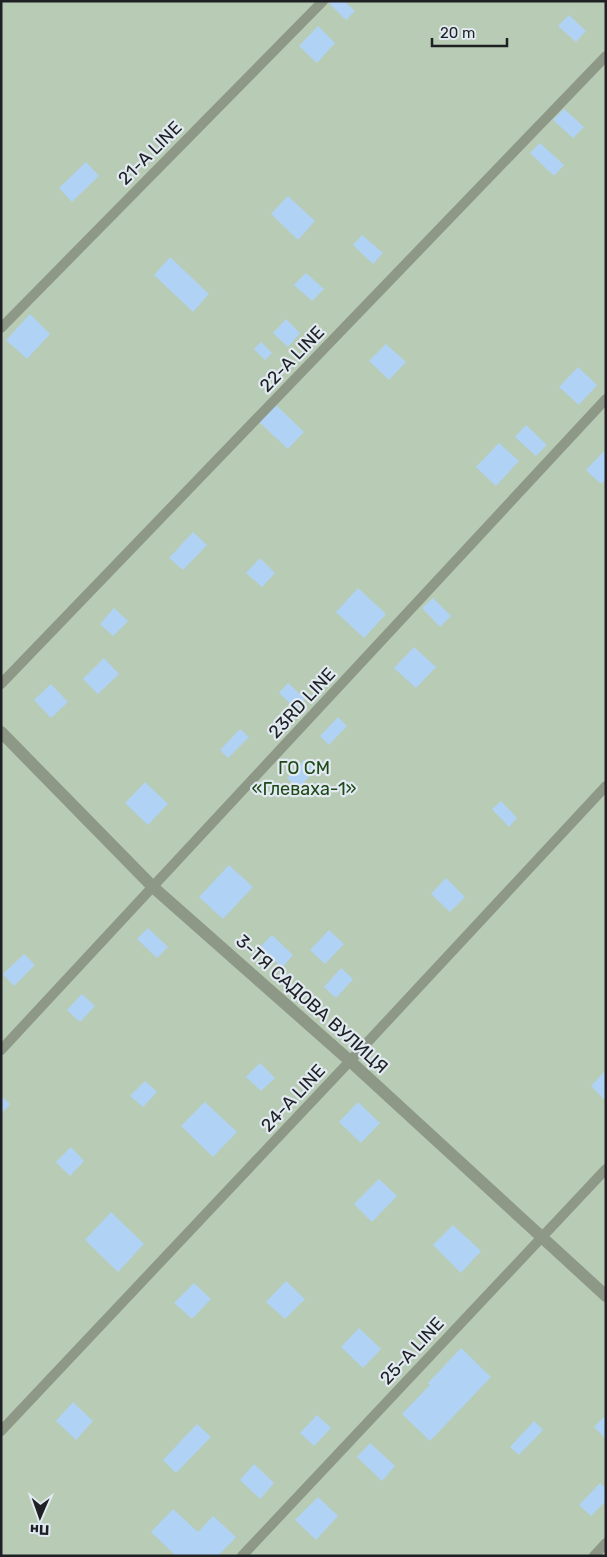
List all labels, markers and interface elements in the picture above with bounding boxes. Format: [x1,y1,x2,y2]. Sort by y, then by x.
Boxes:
scale bar [432,15,507,47]
text: 20 m [440,24,475,42]
street label: 21-A LINE [114,117,186,189]
street label: 22-A LINE [255,321,329,397]
street label: 23RD LINE [264,663,340,743]
park label: ГО СМ «Глеваха-1» [251,757,357,800]
street label: 3-ТЯ САДОВА ВУЛИЦЯ [231,930,393,1078]
street label: 24-A LINE [256,1060,330,1136]
street label: 25-A LINE [375,1313,449,1389]
north arrow [15,1492,65,1542]
text: Пн [30,1521,50,1538]

